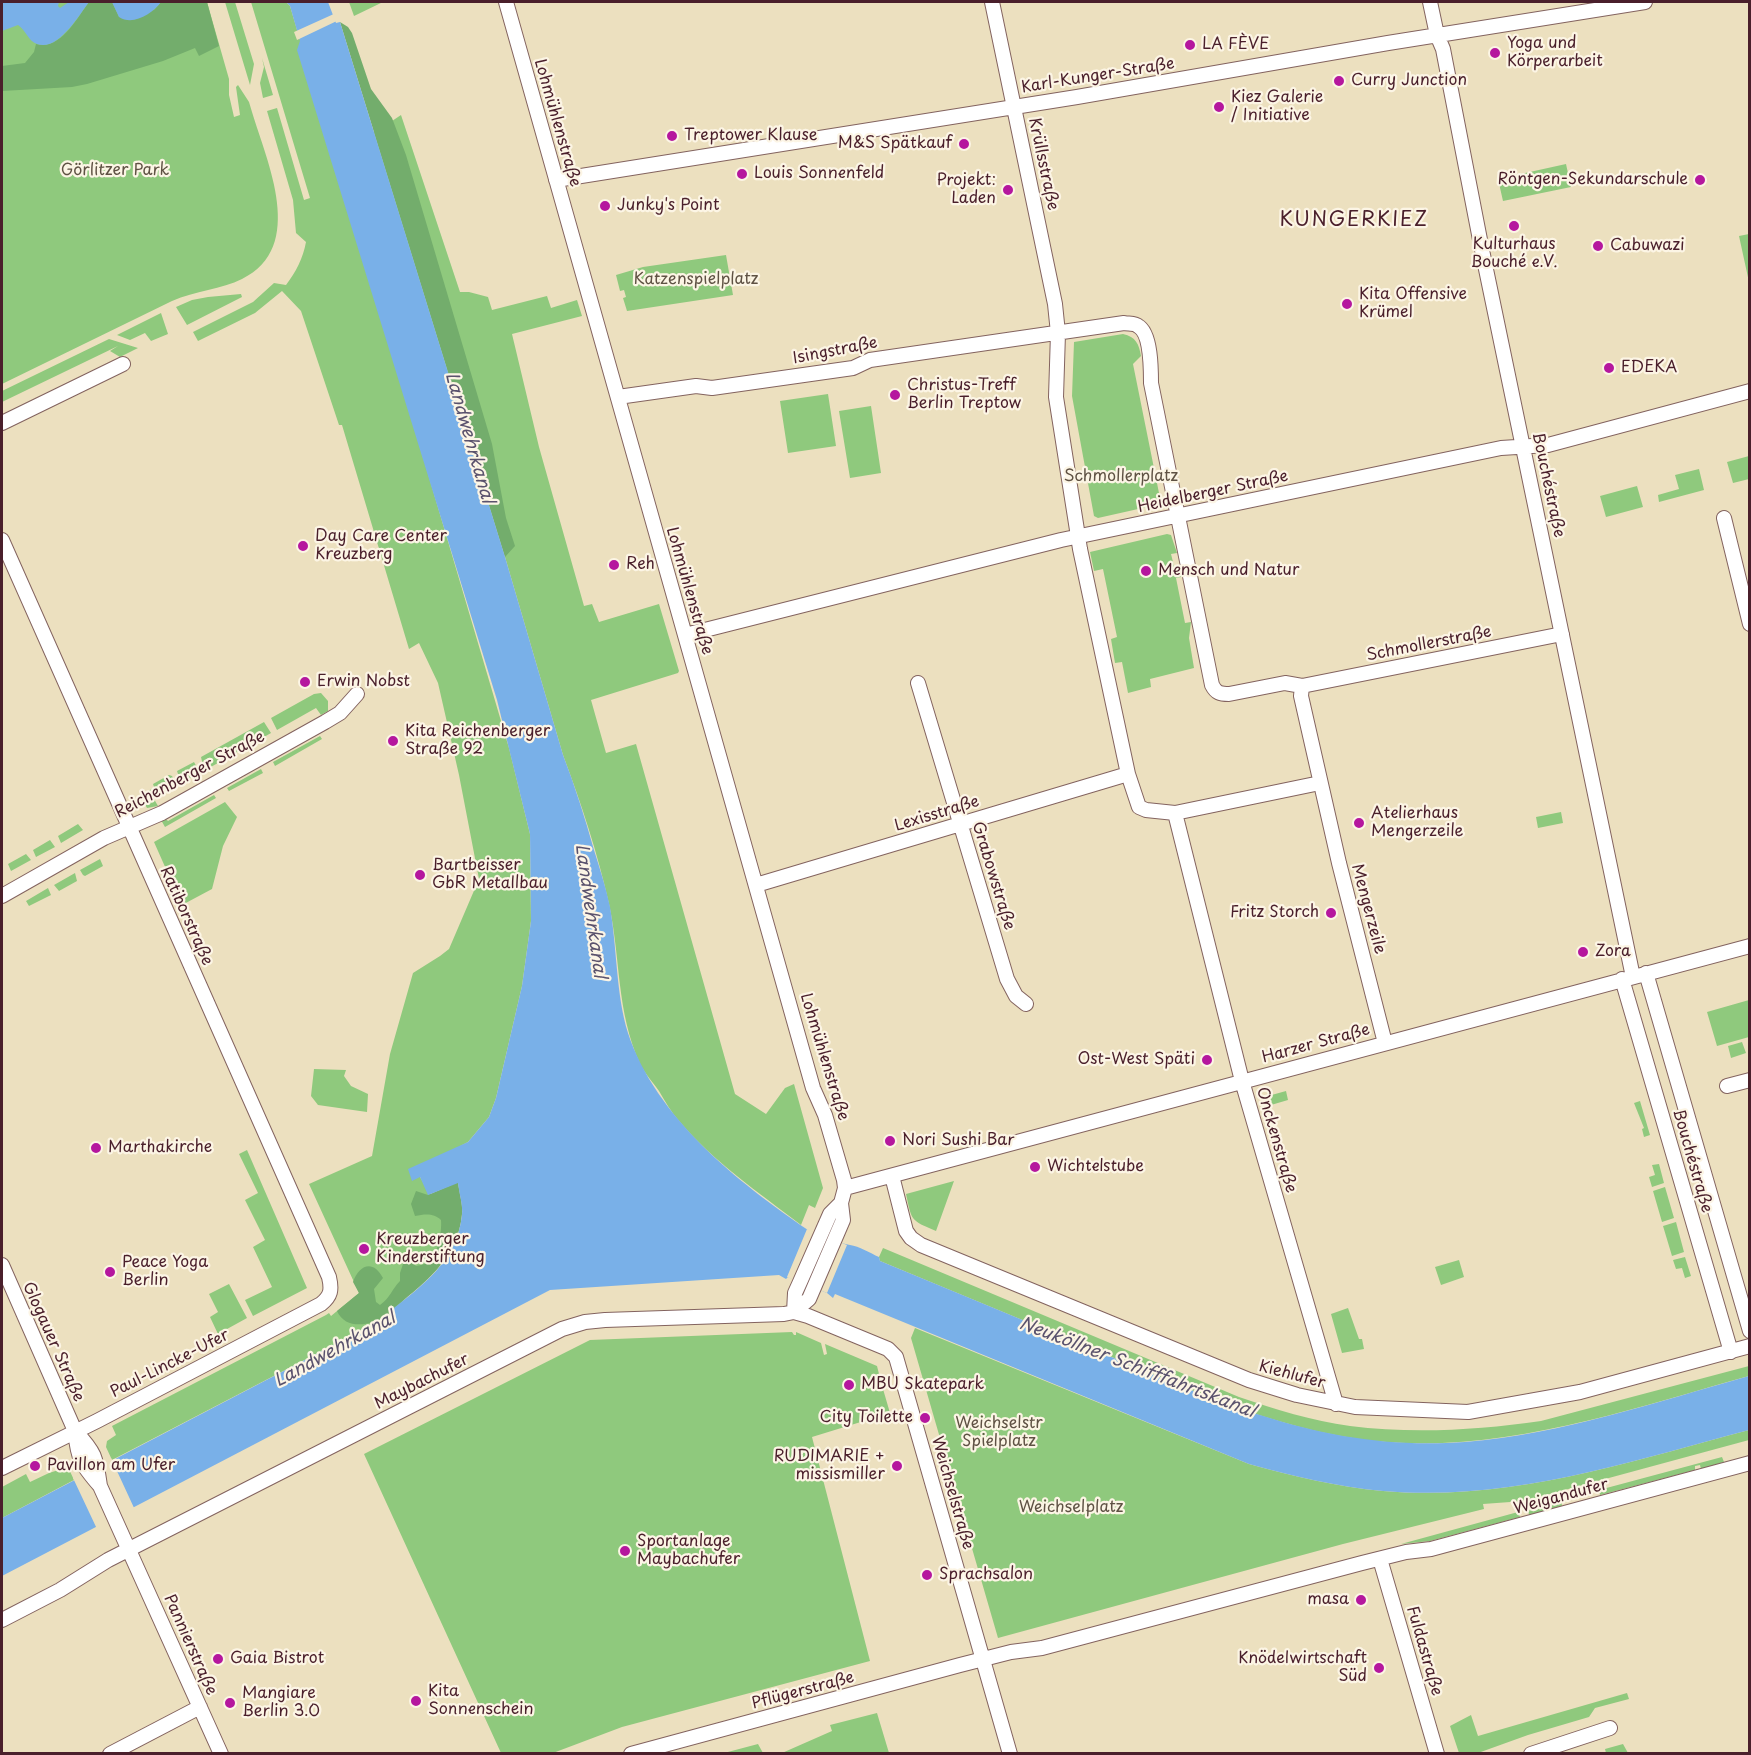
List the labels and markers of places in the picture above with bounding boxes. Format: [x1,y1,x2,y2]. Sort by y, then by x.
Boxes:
place label: Yoga und Körperarbeit [1507,34,1603,72]
place label: LA FÈVE [1202,35,1269,55]
marker: LA FÈVE [1183,38,1197,52]
marker: Yoga und Körperarbeit [1488,46,1502,60]
place label: Curry Junction [1351,71,1467,91]
marker: Curry Junction [1332,74,1346,88]
place label: Kiez Galerie / Initiative [1231,88,1323,126]
marker: Kiez Galerie / Initiative [1212,100,1226,114]
place label: Treptower Klause [684,126,817,146]
marker: Treptower Klause [665,129,679,143]
place label: M&S Spätkauf [838,134,952,154]
marker: M&S Spätkauf [957,137,971,151]
place label: Louis Sonnenfeld [754,164,884,184]
marker: Louis Sonnenfeld [735,167,749,181]
place label: Röntgen-Sekundarschule [1498,170,1688,190]
place label: Projekt: Laden [936,171,996,209]
marker: Röntgen-Sekundarschule [1693,173,1707,187]
marker: Projekt: Laden [1001,183,1015,197]
place label: Junky's Point [617,196,719,216]
marker: Junky's Point [598,199,612,213]
marker: Kulturhaus Bouché e.V. [1507,219,1521,233]
place label: Kulturhaus Bouché e.V. [1470,235,1558,273]
place label: Cabuwazi [1610,236,1685,256]
marker: Cabuwazi [1591,239,1605,253]
place label: Kita Offensive Krümel [1359,285,1467,323]
marker: Kita Offensive Krümel [1340,297,1354,311]
place label: EDEKA [1621,358,1677,378]
marker: EDEKA [1602,361,1616,375]
place label: Christus-Treff Berlin Treptow [907,376,1021,414]
marker: Christus-Treff Berlin Treptow [888,388,902,402]
place label: Day Care Center Kreuzberg [315,527,447,565]
marker: Day Care Center Kreuzberg [296,539,310,553]
place label: Reh [626,555,655,575]
marker: Reh [607,558,621,572]
place label: Mensch und Natur [1158,561,1299,581]
marker: Mensch und Natur [1139,564,1153,578]
place label: Erwin Nobst [317,672,410,692]
marker: Erwin Nobst [298,675,312,689]
place label: Kita Reichenberger Straße 92 [405,722,550,760]
marker: Kita Reichenberger Straße 92 [386,734,400,748]
place label: Atelierhaus Mengerzeile [1371,804,1464,842]
marker: Atelierhaus Mengerzeile [1352,816,1366,830]
place label: Bartbeisser GbR Metallbau [432,856,548,894]
marker: Bartbeisser GbR Metallbau [413,868,427,882]
place label: Fritz Storch [1230,903,1319,923]
marker: Fritz Storch [1324,906,1338,920]
place label: Zora [1595,942,1631,962]
marker: Zora [1576,945,1590,959]
place label: Ost-West Späti [1077,1050,1195,1070]
marker: Ost-West Späti [1200,1053,1214,1067]
place label: Nori Sushi Bar [902,1131,1015,1151]
marker: Nori Sushi Bar [883,1134,897,1148]
place label: Marthakirche [108,1138,212,1158]
marker: Marthakirche [89,1141,103,1155]
place label: Wichtelstube [1047,1157,1144,1177]
marker: Wichtelstube [1028,1160,1042,1174]
place label: Kreuzberger Kinderstiftung [376,1230,485,1268]
marker: Kreuzberger Kinderstiftung [357,1242,371,1256]
place label: Peace Yoga Berlin [122,1253,208,1291]
marker: Peace Yoga Berlin [103,1265,117,1279]
place label: MBU Skatepark [861,1375,984,1395]
marker: MBU Skatepark [842,1378,856,1392]
place label: City Toilette [820,1408,913,1428]
marker: City Toilette [918,1411,932,1425]
place label: RUDIMARIE + missismiller [774,1447,885,1485]
place label: Pavillon am Ufer [47,1456,175,1476]
marker: Pavillon am Ufer [28,1459,42,1473]
marker: RUDIMARIE + missismiller [890,1459,904,1473]
place label: Sportanlage Maybachufer [637,1532,740,1570]
marker: Sportanlage Maybachufer [618,1544,632,1558]
place label: Sprachsalon [939,1565,1033,1585]
marker: Sprachsalon [920,1568,934,1582]
place label: masa [1307,1590,1349,1610]
marker: masa [1354,1593,1368,1607]
place label: Gaia Bistrot [230,1649,324,1669]
place label: Knödelwirtschaft Süd [1238,1649,1367,1687]
marker: Gaia Bistrot [211,1652,225,1666]
marker: Knödelwirtschaft Süd [1372,1661,1386,1675]
place label: Kita Sonnenschein [428,1682,534,1720]
place label: Mangiare Berlin 3.0 [242,1684,320,1722]
marker: Kita Sonnenschein [409,1694,423,1708]
marker: Mangiare Berlin 3.0 [223,1696,237,1710]

